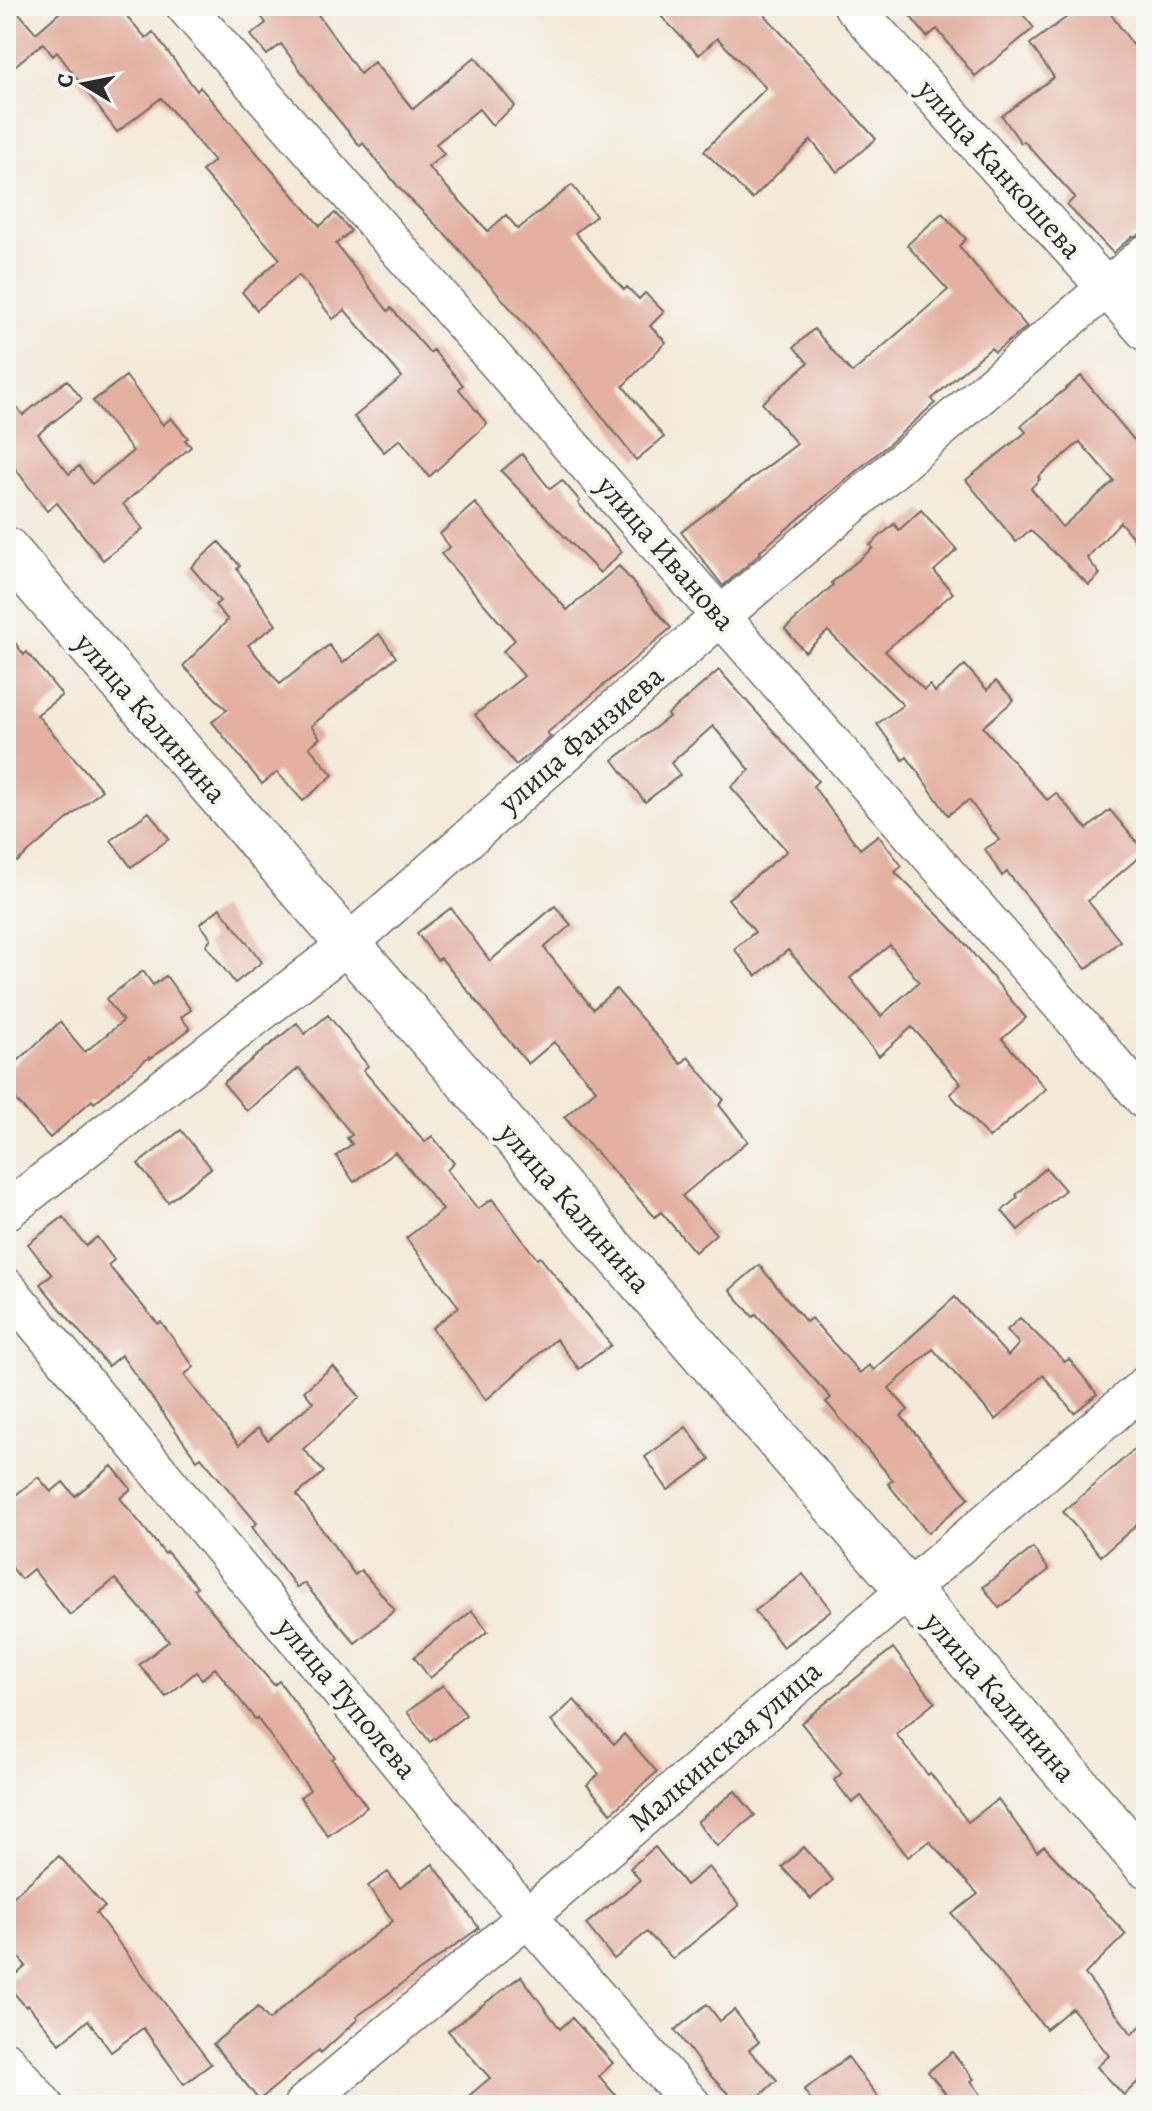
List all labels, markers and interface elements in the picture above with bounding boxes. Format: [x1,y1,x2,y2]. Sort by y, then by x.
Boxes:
north arrow [44,44,124,124]
street label: улица Канкошева [908,70,1092,268]
text: С [49,71,81,90]
street label: улица Иванова [587,466,745,639]
street label: улица Калинина [65,623,236,812]
street label: улица Фанзиева [489,656,672,823]
street label: улица Калинина [489,1113,660,1302]
street label: улица Калинина [914,1602,1085,1791]
street label: улица Туполева [267,1608,427,1788]
street label: Малкинская улица [620,1651,830,1841]

